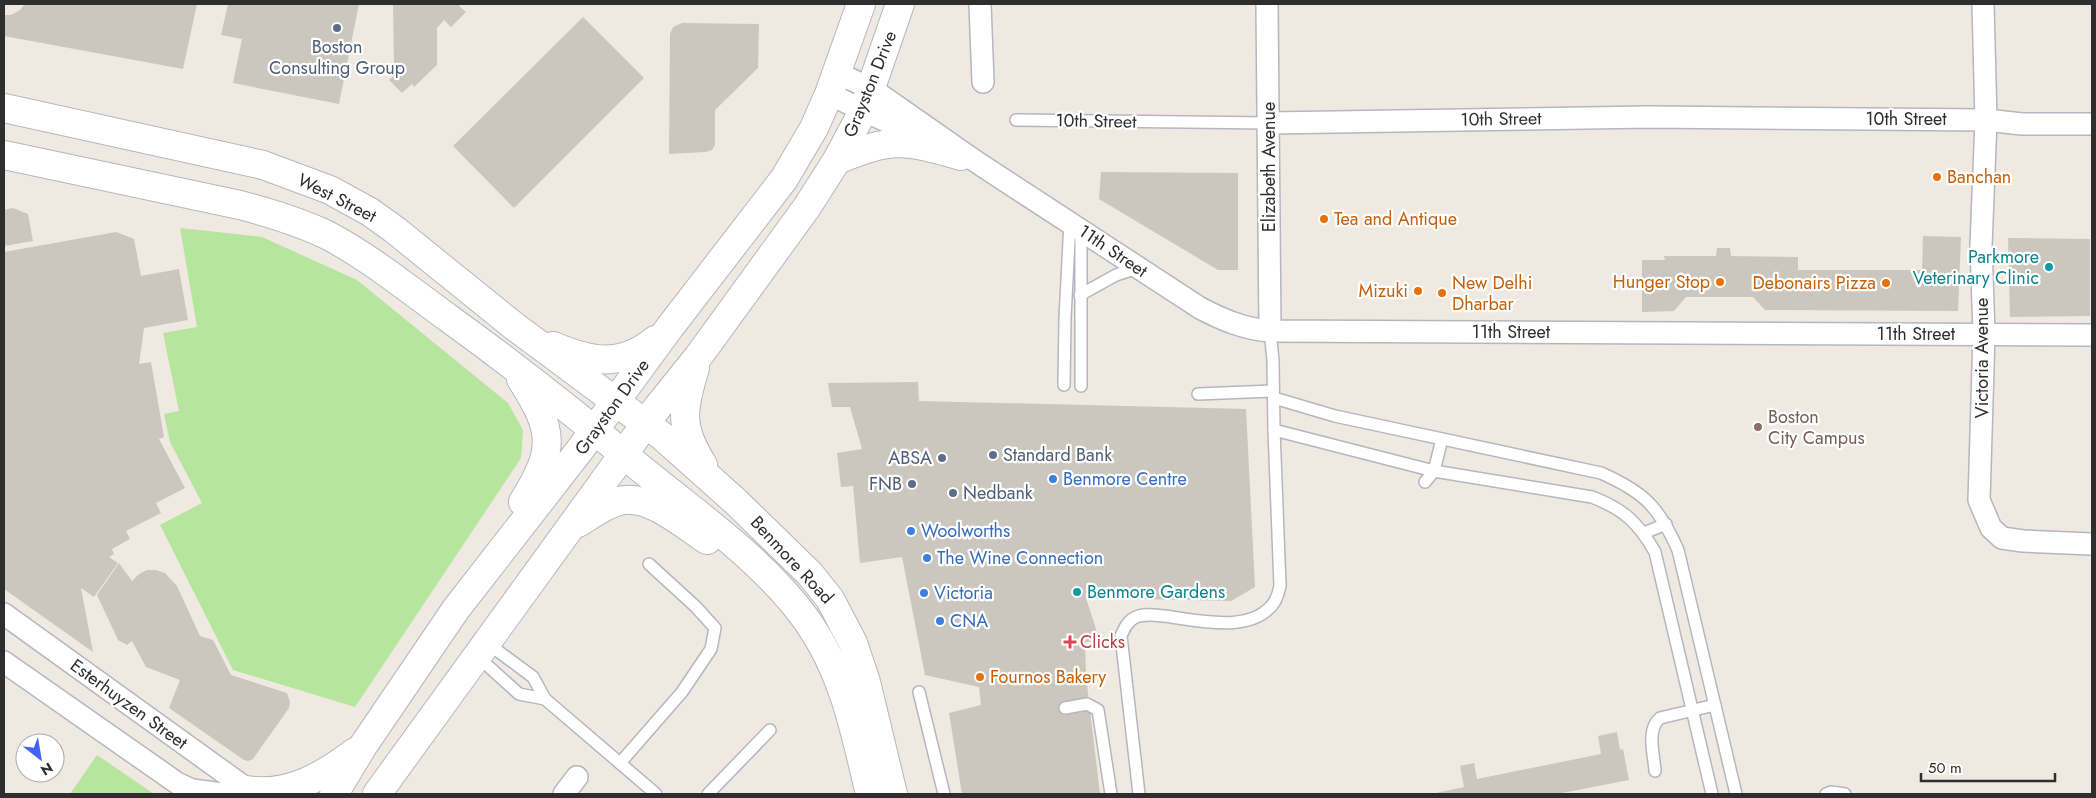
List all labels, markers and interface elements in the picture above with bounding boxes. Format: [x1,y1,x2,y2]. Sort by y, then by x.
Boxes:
marker: Boston Consulting Group [331,22,343,34]
street label: Grayston Drive [837,27,903,141]
place label: Boston Consulting Group [269,34,405,81]
street label: Elizabeth Avenue [1256,102,1282,232]
street label: 10th Street [1460,105,1542,133]
street label: 10th Street [1865,106,1947,132]
street label: 10th Street [1055,107,1137,135]
place label: Banchan [1947,164,2011,190]
street label: West Street [293,167,382,229]
marker: Banchan [1931,171,1943,183]
place label: Tea and Antique [1334,206,1457,232]
marker: Tea and Antique [1318,213,1330,225]
street label: 11th Street [1073,218,1153,284]
place label: Parkmore Veterinary Clinic [1913,244,2039,291]
marker: Parkmore Veterinary Clinic [2043,261,2055,273]
place label: Hunger Stop [1613,269,1710,295]
place label: New Delhi Dharbar [1452,270,1532,317]
place label: Debonairs Pizza [1752,270,1876,296]
marker: Hunger Stop [1714,276,1726,288]
marker: Debonairs Pizza [1880,277,1892,289]
place label: Mizuki [1359,278,1408,304]
marker: Mizuki [1412,285,1424,297]
marker: New Delhi Dharbar [1436,287,1448,299]
street label: Victoria Avenue [1969,298,1995,418]
street label: 11th Street [1472,319,1551,345]
street label: 11th Street [1877,321,1956,347]
street label: Grayston Drive [568,354,656,460]
place label: Boston City Campus [1768,404,1865,451]
marker: Boston City Campus [1752,421,1764,433]
place label: Standard Bank [1003,442,1112,468]
place label: ABSA [888,445,932,471]
marker: Standard Bank [987,449,999,461]
marker: ABSA [936,452,948,464]
place label: Benmore Centre [1063,466,1187,492]
place label: FNB [869,471,902,497]
marker: Benmore Centre [1047,473,1059,485]
marker: FNB [906,478,918,490]
place label: Nedbank [963,480,1033,506]
marker: Nedbank [947,487,959,499]
street label: Benmore Road [744,510,840,610]
place label: Woolworths [921,518,1010,544]
marker: Woolworths [905,525,917,537]
place label: The Wine Connection [937,545,1103,571]
marker: The Wine Connection [921,552,933,564]
place label: Benmore Gardens [1087,579,1225,605]
place label: Victoria [934,580,993,606]
marker: Benmore Gardens [1071,586,1083,598]
marker: Victoria [918,587,930,599]
place label: CNA [950,608,988,634]
marker: CNA [934,615,946,627]
place label: Clicks [1080,629,1125,655]
marker: Clicks [1064,636,1076,648]
street label: Esterhuyzen Street [65,653,194,756]
place label: Fournos Bakery [990,664,1106,690]
marker: Fournos Bakery [974,671,986,683]
north arrow [15,733,65,783]
scale bar [1921,750,2055,782]
text: 50 m [1928,757,1962,779]
text: N [37,758,57,781]

